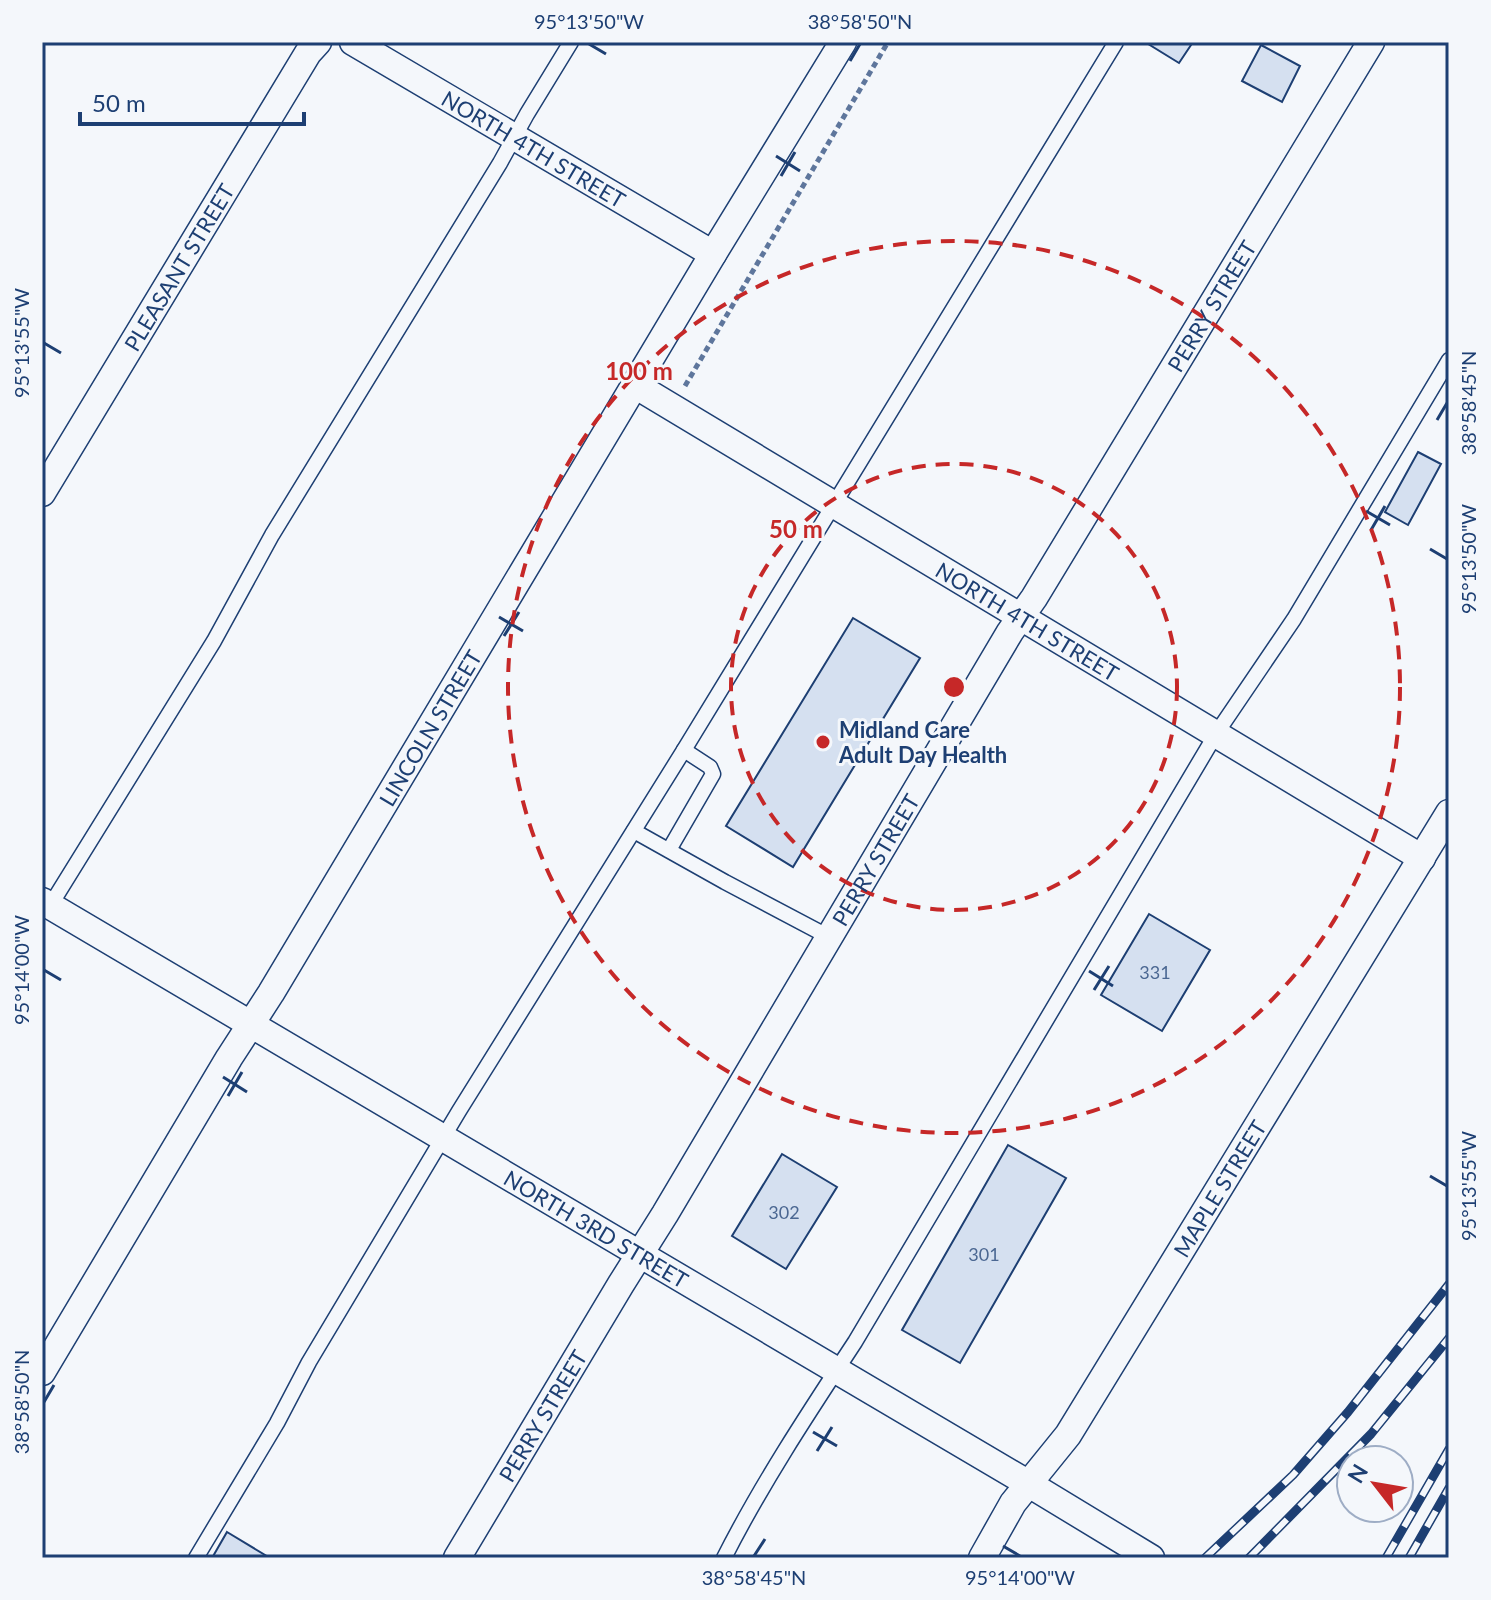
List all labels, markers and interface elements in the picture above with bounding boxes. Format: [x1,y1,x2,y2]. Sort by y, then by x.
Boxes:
text: 95°13'50"W [534,9,644,33]
text: 38°58'50"N [808,9,912,33]
scale bar [80,76,304,126]
street label: NORTH 4TH STREET [437,84,631,213]
text: 50 m [92,88,146,117]
street label: PLEASANT STREET [118,179,239,356]
street label: PERRY STREET [1161,235,1261,376]
text: 95°13'55"W [9,288,33,398]
text: 38°58'45"N [1456,351,1480,455]
text: 100 m [605,356,673,385]
text: 95°13'50"W [1456,504,1480,614]
text: 50 m [769,514,823,543]
street label: NORTH 4TH STREET [931,556,1124,686]
street label: LINCOLN STREET [373,645,487,811]
centre of rings [940,673,968,701]
place label: Midland Care Adult Day Health [838,716,1007,768]
marker: Midland Care Adult Day Health [814,733,832,751]
street label: PERRY STREET [826,789,925,930]
text: 95°14'00"W [9,915,33,1025]
house number: 331 [1139,961,1171,983]
street label: MAPLE STREET [1167,1115,1271,1262]
text: 95°13'55"W [1456,1131,1480,1241]
street label: NORTH 3RD STREET [500,1164,693,1293]
house number: 302 [768,1201,800,1223]
house number: 301 [968,1243,1000,1265]
street label: PERRY STREET [493,1345,592,1486]
text: 38°58'50"N [9,1350,33,1454]
north arrow [1335,1444,1415,1524]
text: N [1341,1459,1373,1488]
text: 38°58'45"N [702,1565,806,1589]
text: 95°14'00"W [965,1565,1075,1589]

